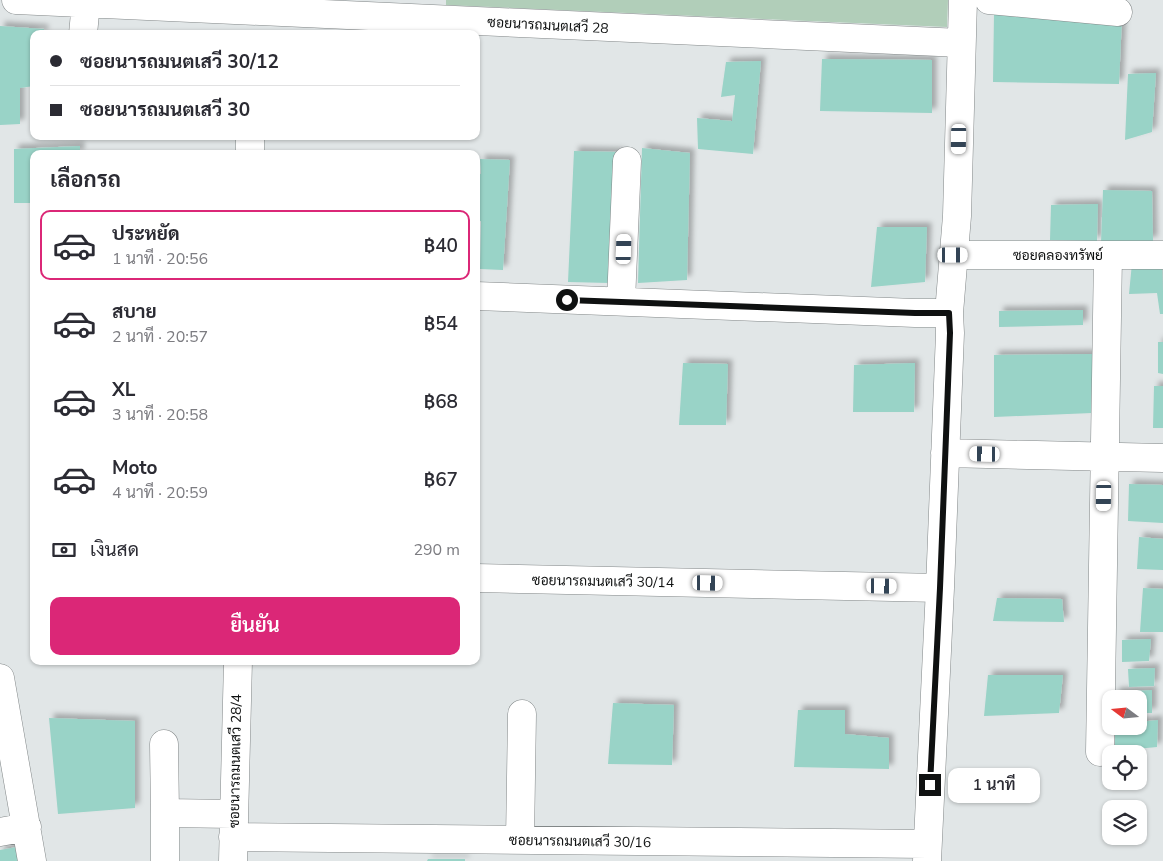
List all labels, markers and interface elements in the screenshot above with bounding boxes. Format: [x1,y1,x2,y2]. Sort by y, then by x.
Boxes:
street label: ซอยนารถมนตเสวี 28 [487,13,609,38]
text: ซอยนารถมนตเสวี 30/12 [80,49,279,75]
text: ซอยนารถมนตเสวี 30 [80,97,250,123]
car [951,124,966,154]
text: เลือกรถ [50,165,121,195]
text: ประหยัด [112,221,180,247]
icon: car [52,223,97,268]
text: ฿40 [424,233,458,259]
car [615,234,632,264]
street label: ซอยคลองทรัพย์ [1013,246,1103,265]
text: 1 นาที · 20:56 [112,248,208,270]
car [938,248,968,263]
route start [556,289,578,311]
text: สบาย [112,299,157,325]
icon: car [52,301,97,346]
text: ฿54 [424,311,458,337]
text: 2 นาที · 20:57 [112,326,208,348]
text: XL [112,377,135,403]
icon: car [52,379,97,424]
text: ฿68 [424,389,458,415]
text: 3 นาที · 20:58 [112,404,208,426]
car [969,446,1000,462]
text: Moto [112,455,158,481]
icon: car [52,457,97,502]
text: ฿67 [424,467,458,493]
car [1096,481,1111,511]
text: 4 นาที · 20:59 [112,482,208,504]
icon: cash [50,536,78,564]
text: เงินสด [90,537,139,563]
text: 290 m [413,539,460,561]
street label: ซอยนารถมนตเสวี 30/14 [532,571,674,592]
car [692,575,723,591]
car [866,578,897,594]
button: ยืนยัน [50,597,460,655]
north arrow [1102,690,1148,735]
map controls [1102,690,1147,845]
street label: ซอยนารถมนตเสวี 28/4 [225,694,246,828]
button: locate [1102,745,1147,790]
callout: 1 นาที [948,768,1040,802]
route end [919,774,941,796]
text: 1 นาที [973,774,1015,796]
button: layers [1102,800,1147,845]
street label: ซอยนารถมนตเสวี 30/16 [509,831,651,852]

